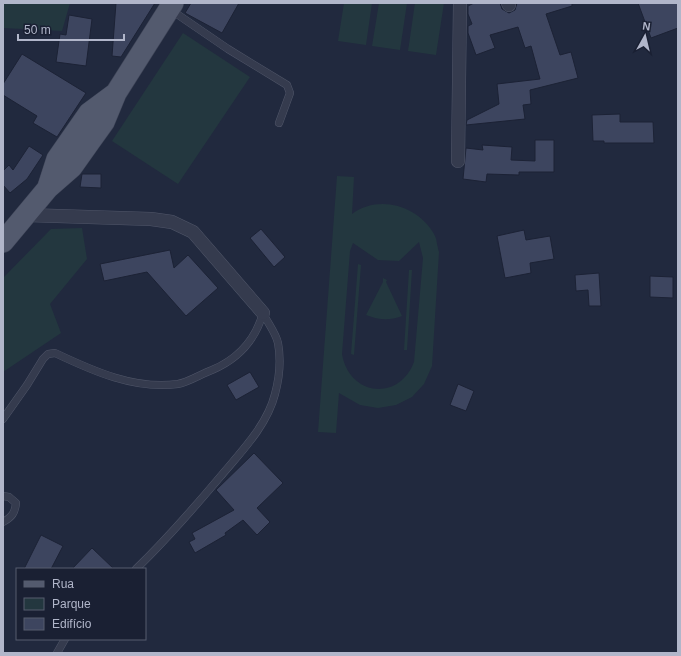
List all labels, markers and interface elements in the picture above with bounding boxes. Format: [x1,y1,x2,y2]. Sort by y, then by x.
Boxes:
scale bar [18,16,124,42]
north arrow [625,16,665,56]
text: N [642,20,651,33]
text: 50 m [24,23,51,37]
legend [16,568,146,640]
text: Rua [52,577,74,591]
text: Parque [52,597,91,611]
text: Edifício [52,617,92,631]

